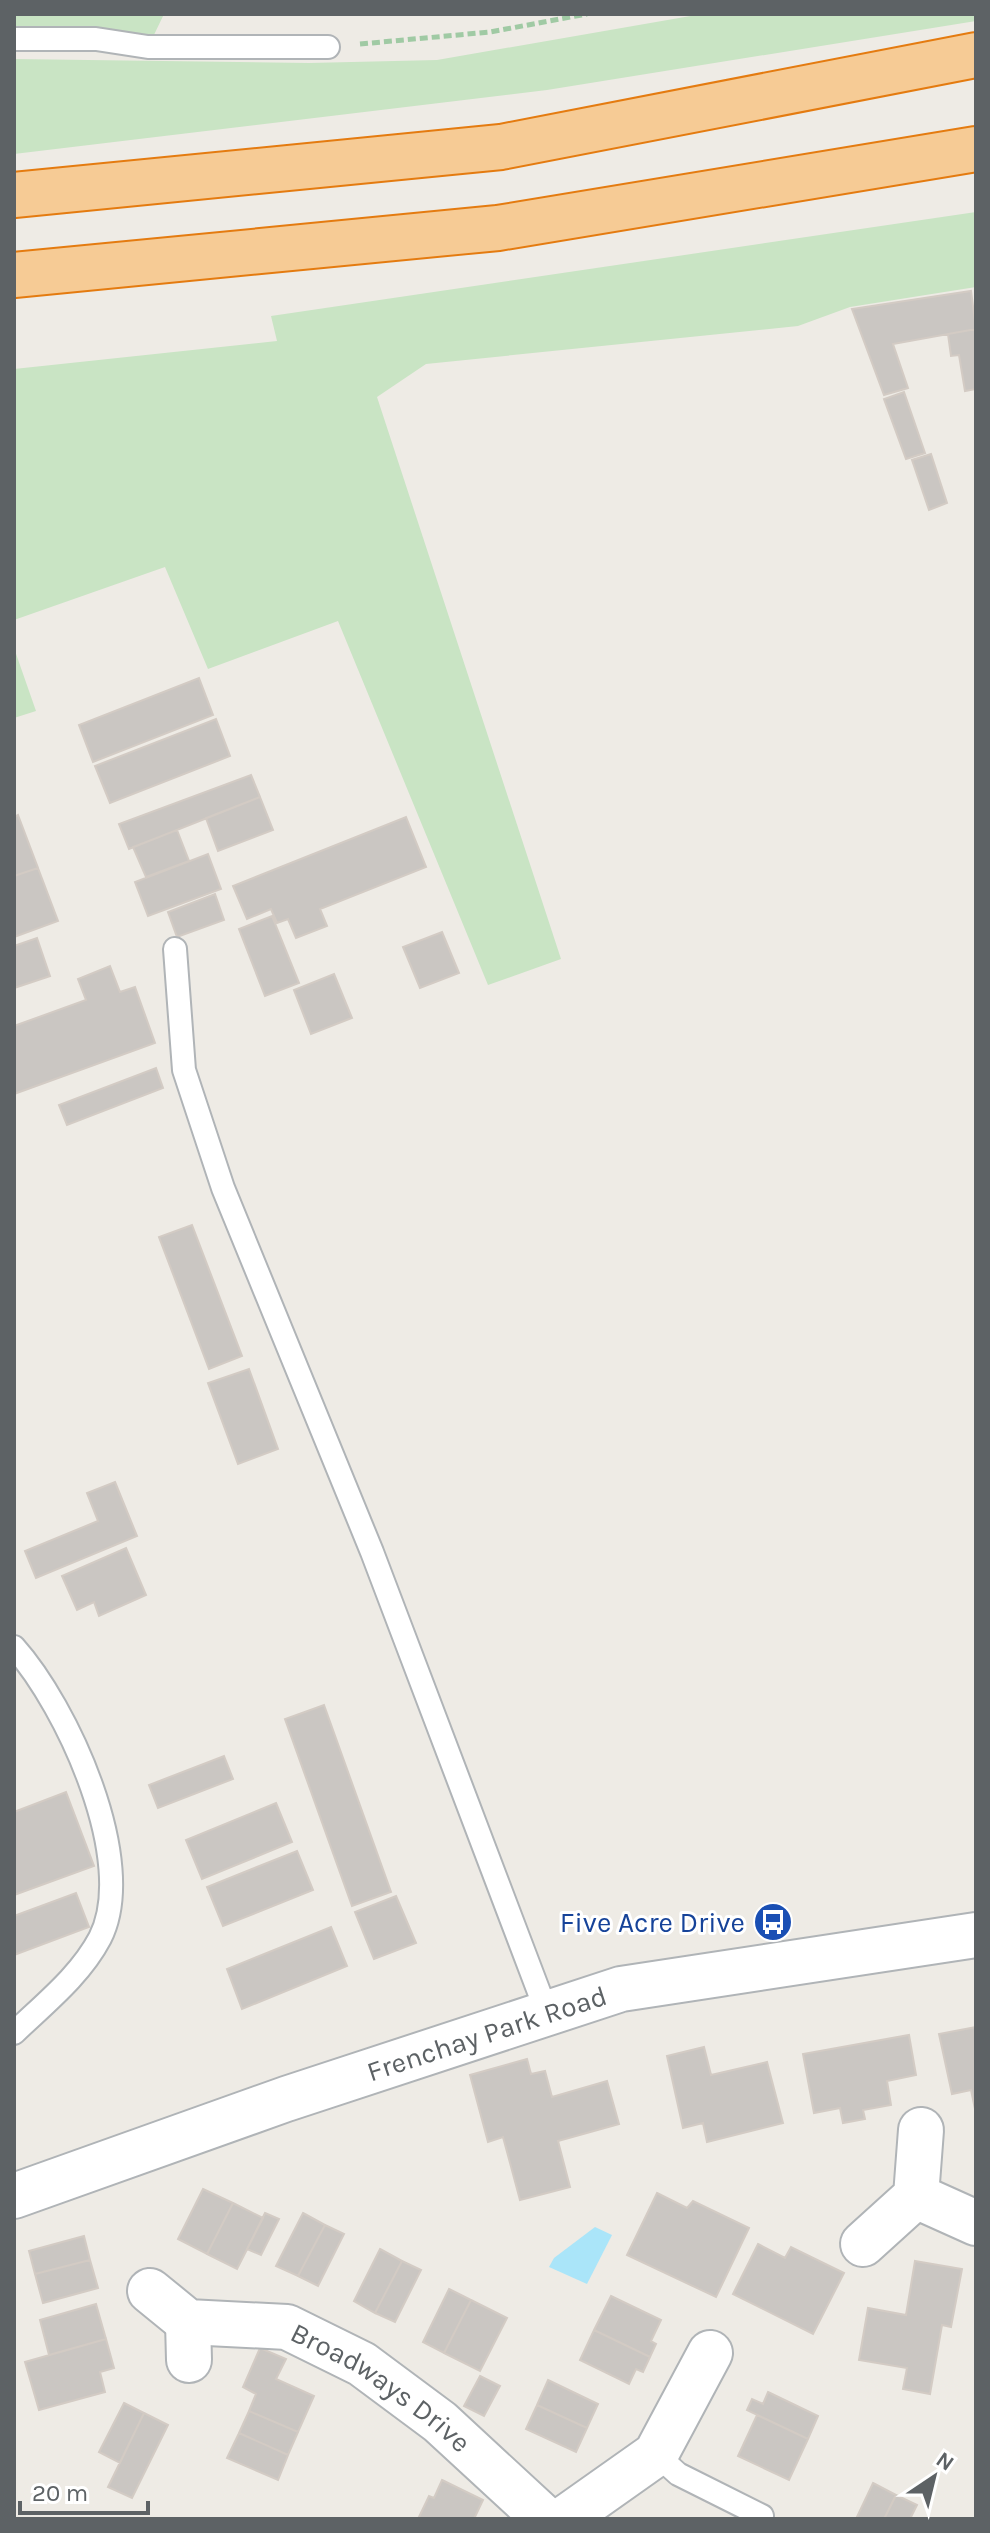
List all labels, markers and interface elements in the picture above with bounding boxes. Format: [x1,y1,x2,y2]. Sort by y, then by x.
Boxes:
bus stop icon: Five Acre Drive [752,1901,794,1943]
place label: Five Acre Drive [560,1906,745,1939]
street label: Frenchay Park Road [363,1979,611,2088]
street label: Broadways Drive [285,2316,477,2459]
north arrow [894,2437,974,2517]
text: N [931,2446,959,2477]
scale bar [20,2465,148,2515]
text: 20 m [32,2479,88,2507]

